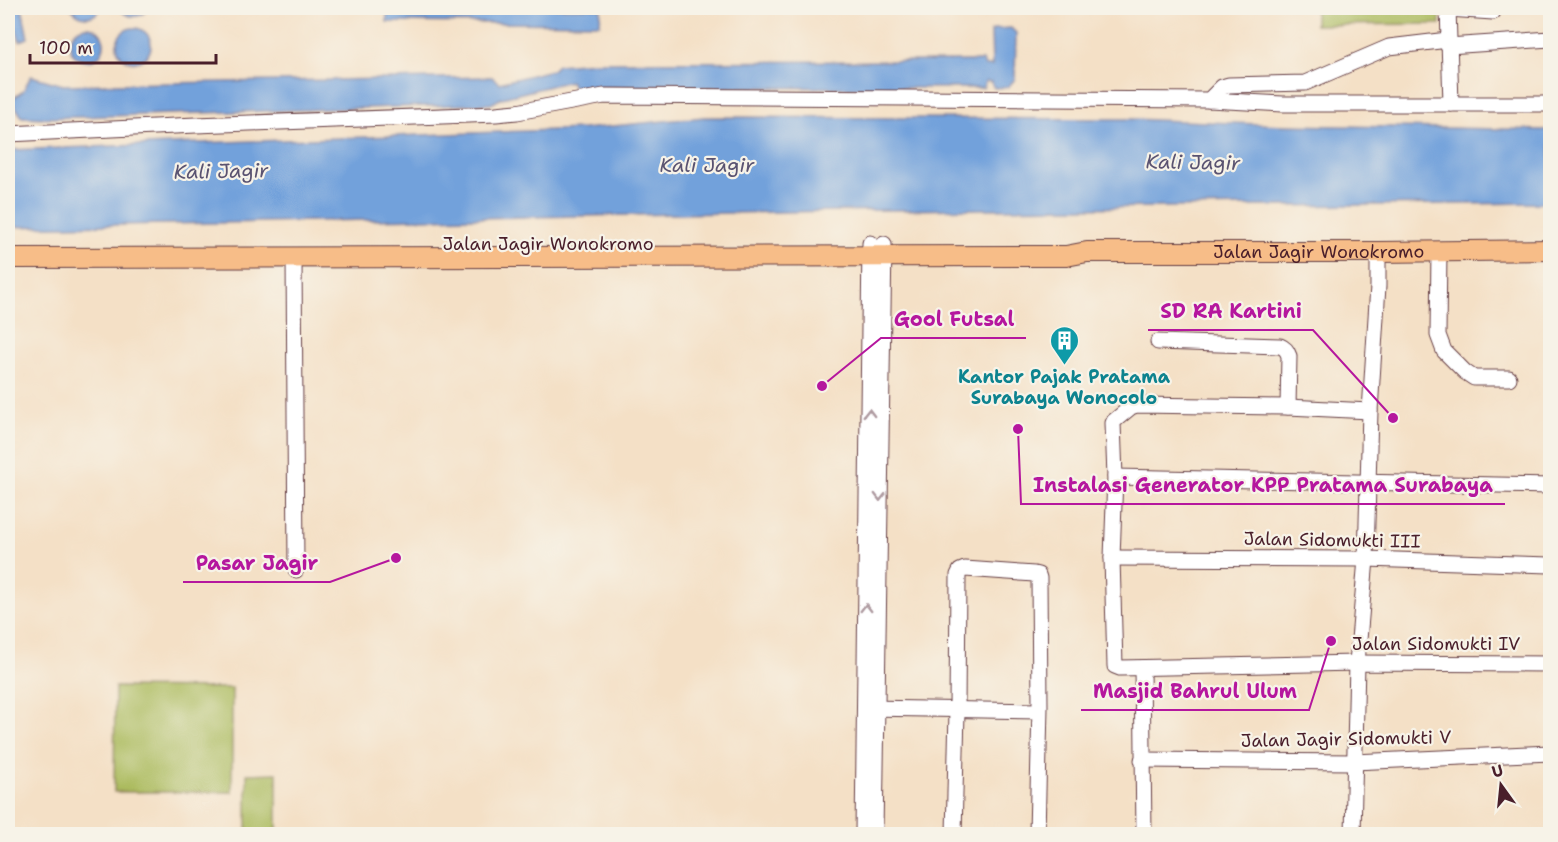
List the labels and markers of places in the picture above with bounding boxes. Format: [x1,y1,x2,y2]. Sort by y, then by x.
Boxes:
callout: SD RA Kartini [1148,292,1313,330]
callout: Gool Futsal [881,300,1026,338]
building icon: Kantor Pajak Pratama Surabaya Wonocolo [1048,324,1080,366]
place label: Kantor Pajak Pratama Surabaya Wonocolo [958,365,1171,410]
callout: Instalasi Generator KPP Pratama Surabaya [1021,466,1505,504]
callout: Pasar Jagir [183,544,330,582]
callout: Masjid Bahrul Ulum [1081,672,1309,710]

